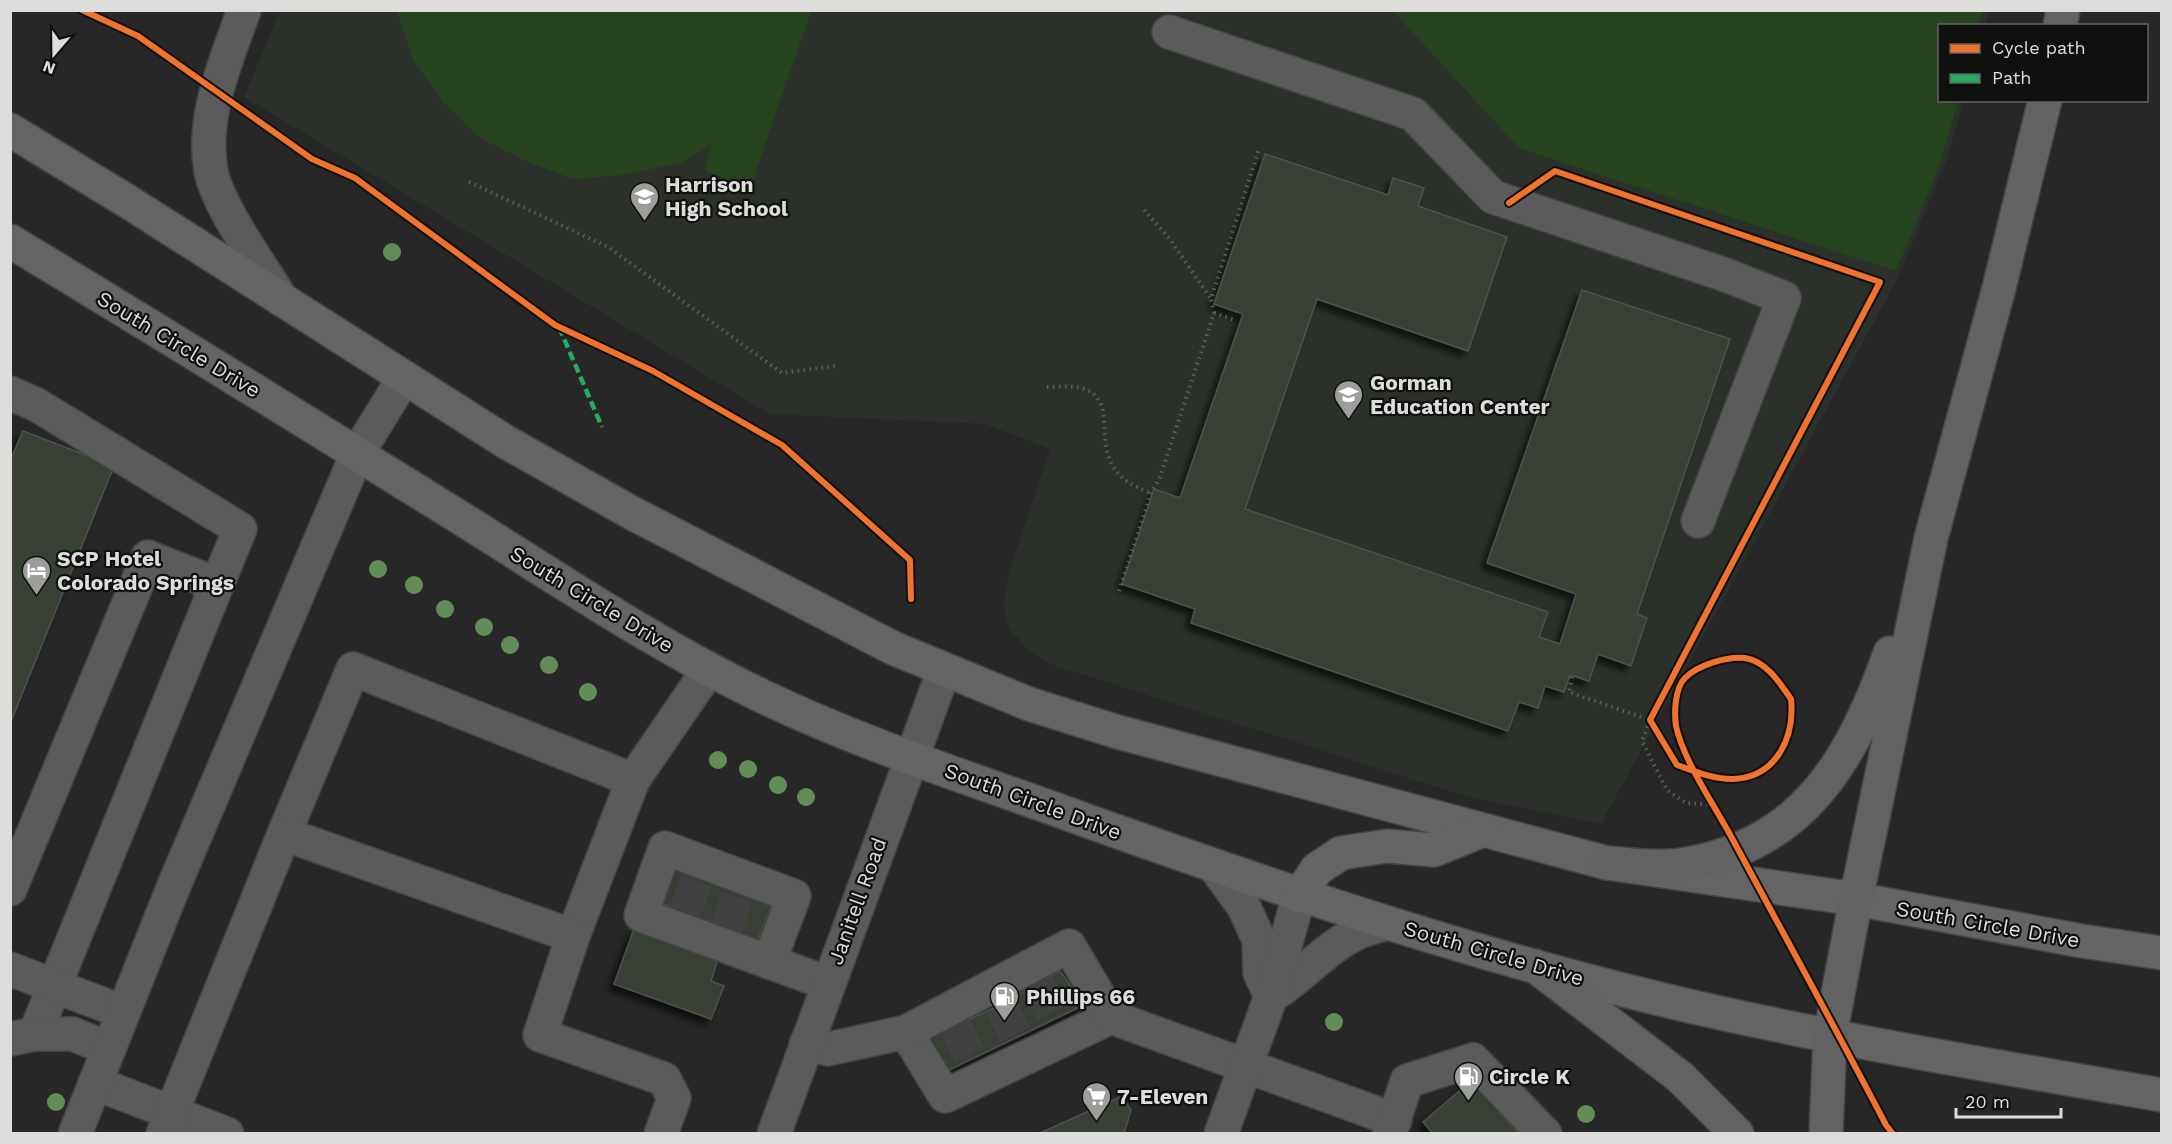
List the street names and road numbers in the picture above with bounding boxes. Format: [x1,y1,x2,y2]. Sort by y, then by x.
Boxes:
street label: South Circle Drive [93,285,265,403]
street label: South Circle Drive [506,540,678,658]
street label: South Circle Drive [941,757,1125,845]
street label: Janitell Road [822,834,892,968]
street label: South Circle Drive [1894,896,2082,952]
street label: South Circle Drive [1401,915,1587,991]

